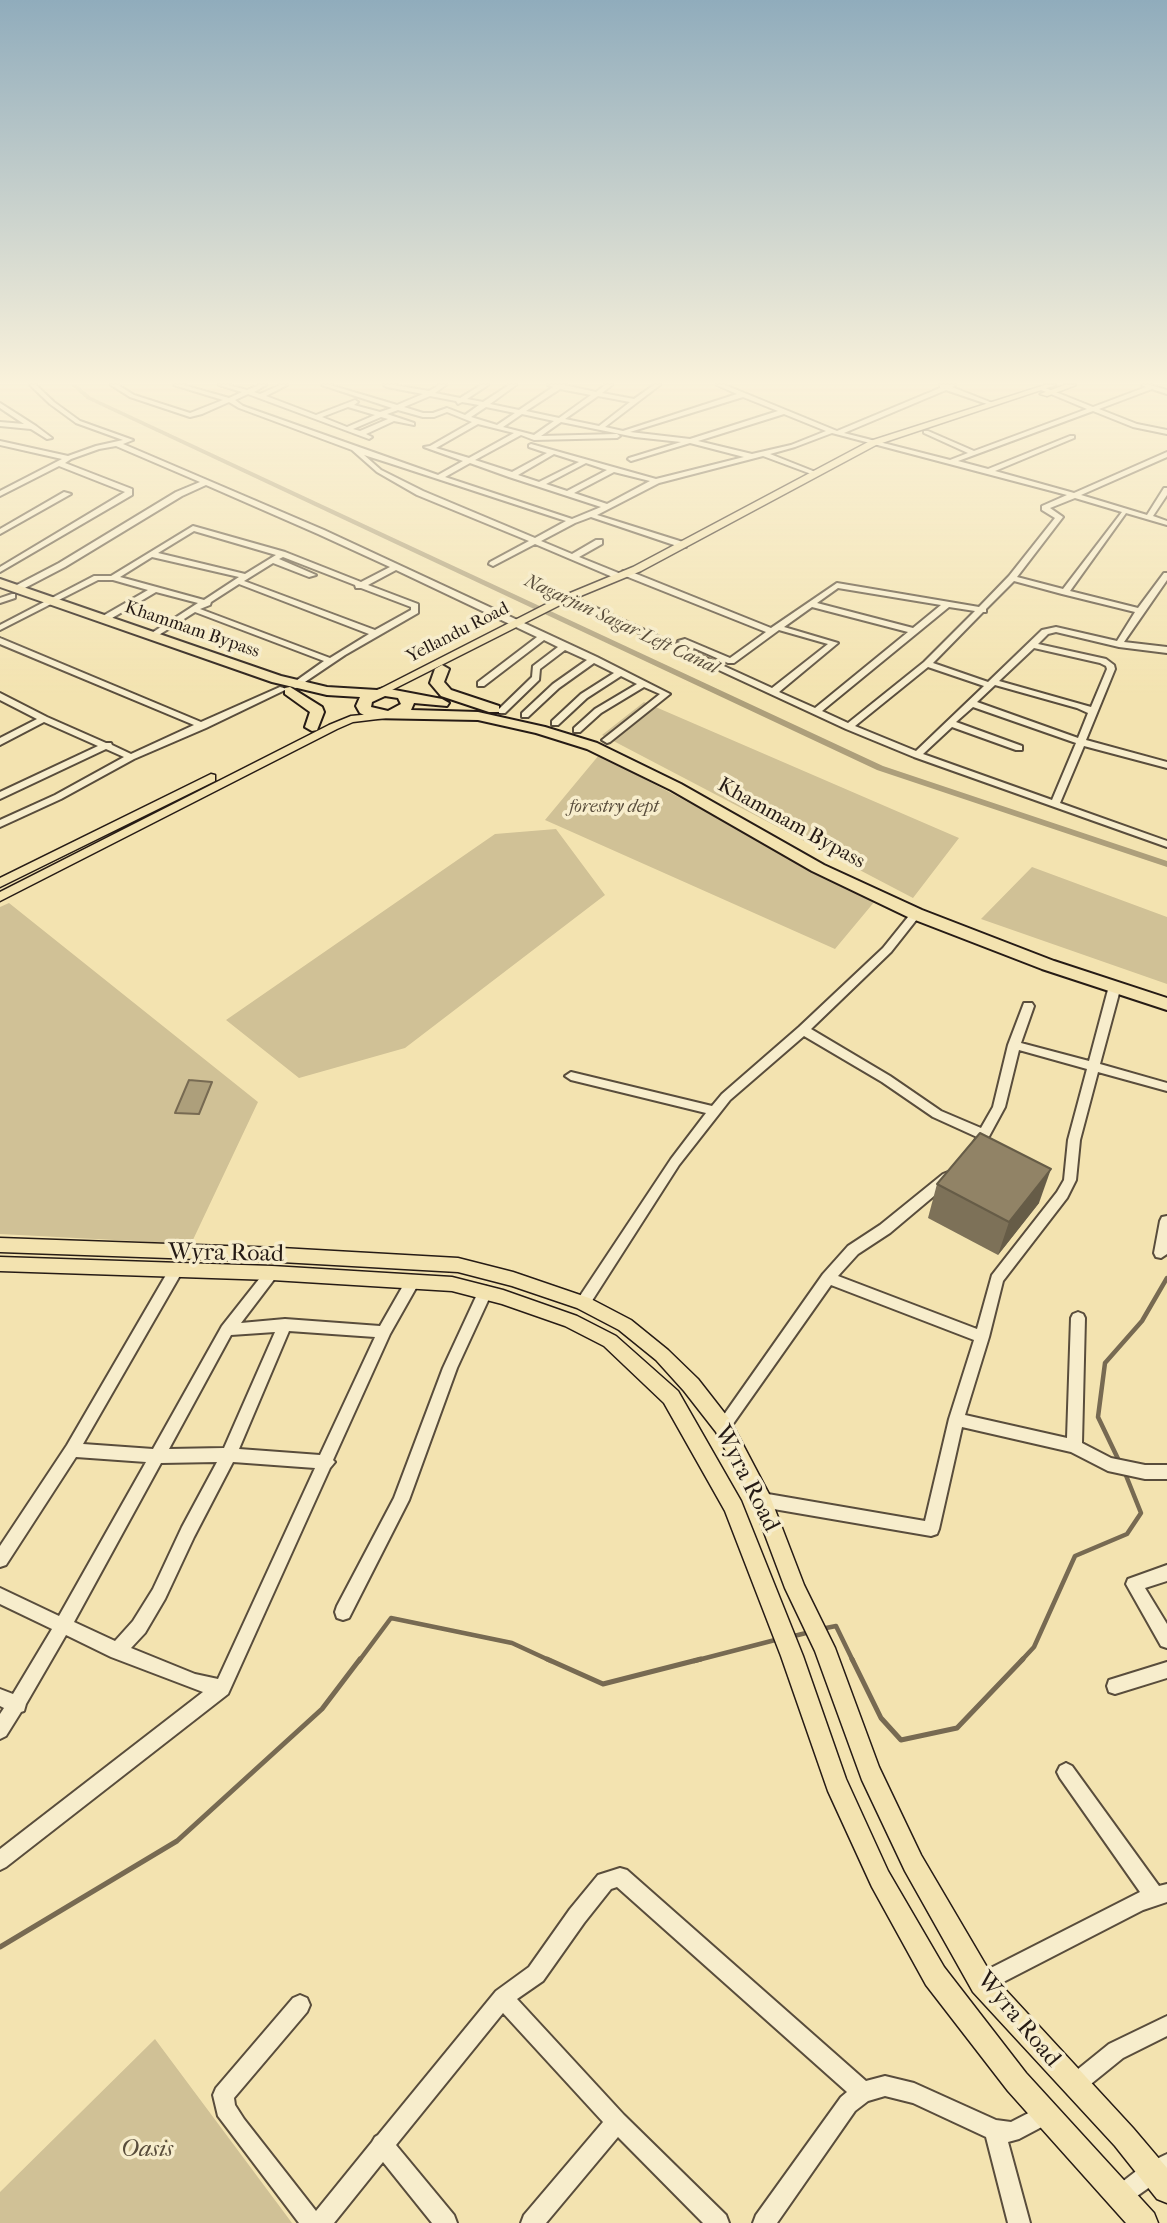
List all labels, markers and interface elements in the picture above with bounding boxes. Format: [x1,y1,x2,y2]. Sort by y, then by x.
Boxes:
water label: Nagarjun Sagar Left Canal [520,570,722,680]
street label: Khammam Bypass [122,597,262,663]
street label: Yellandu Road [403,598,513,668]
street label: Khammam Bypass [713,773,869,875]
park label: forestry dept [569,797,659,819]
street label: Wyra Road [168,1239,284,1269]
street label: Wyra Road [707,1421,785,1537]
street label: Wyra Road [970,1966,1066,2074]
park label: Oasis [121,2136,173,2164]

